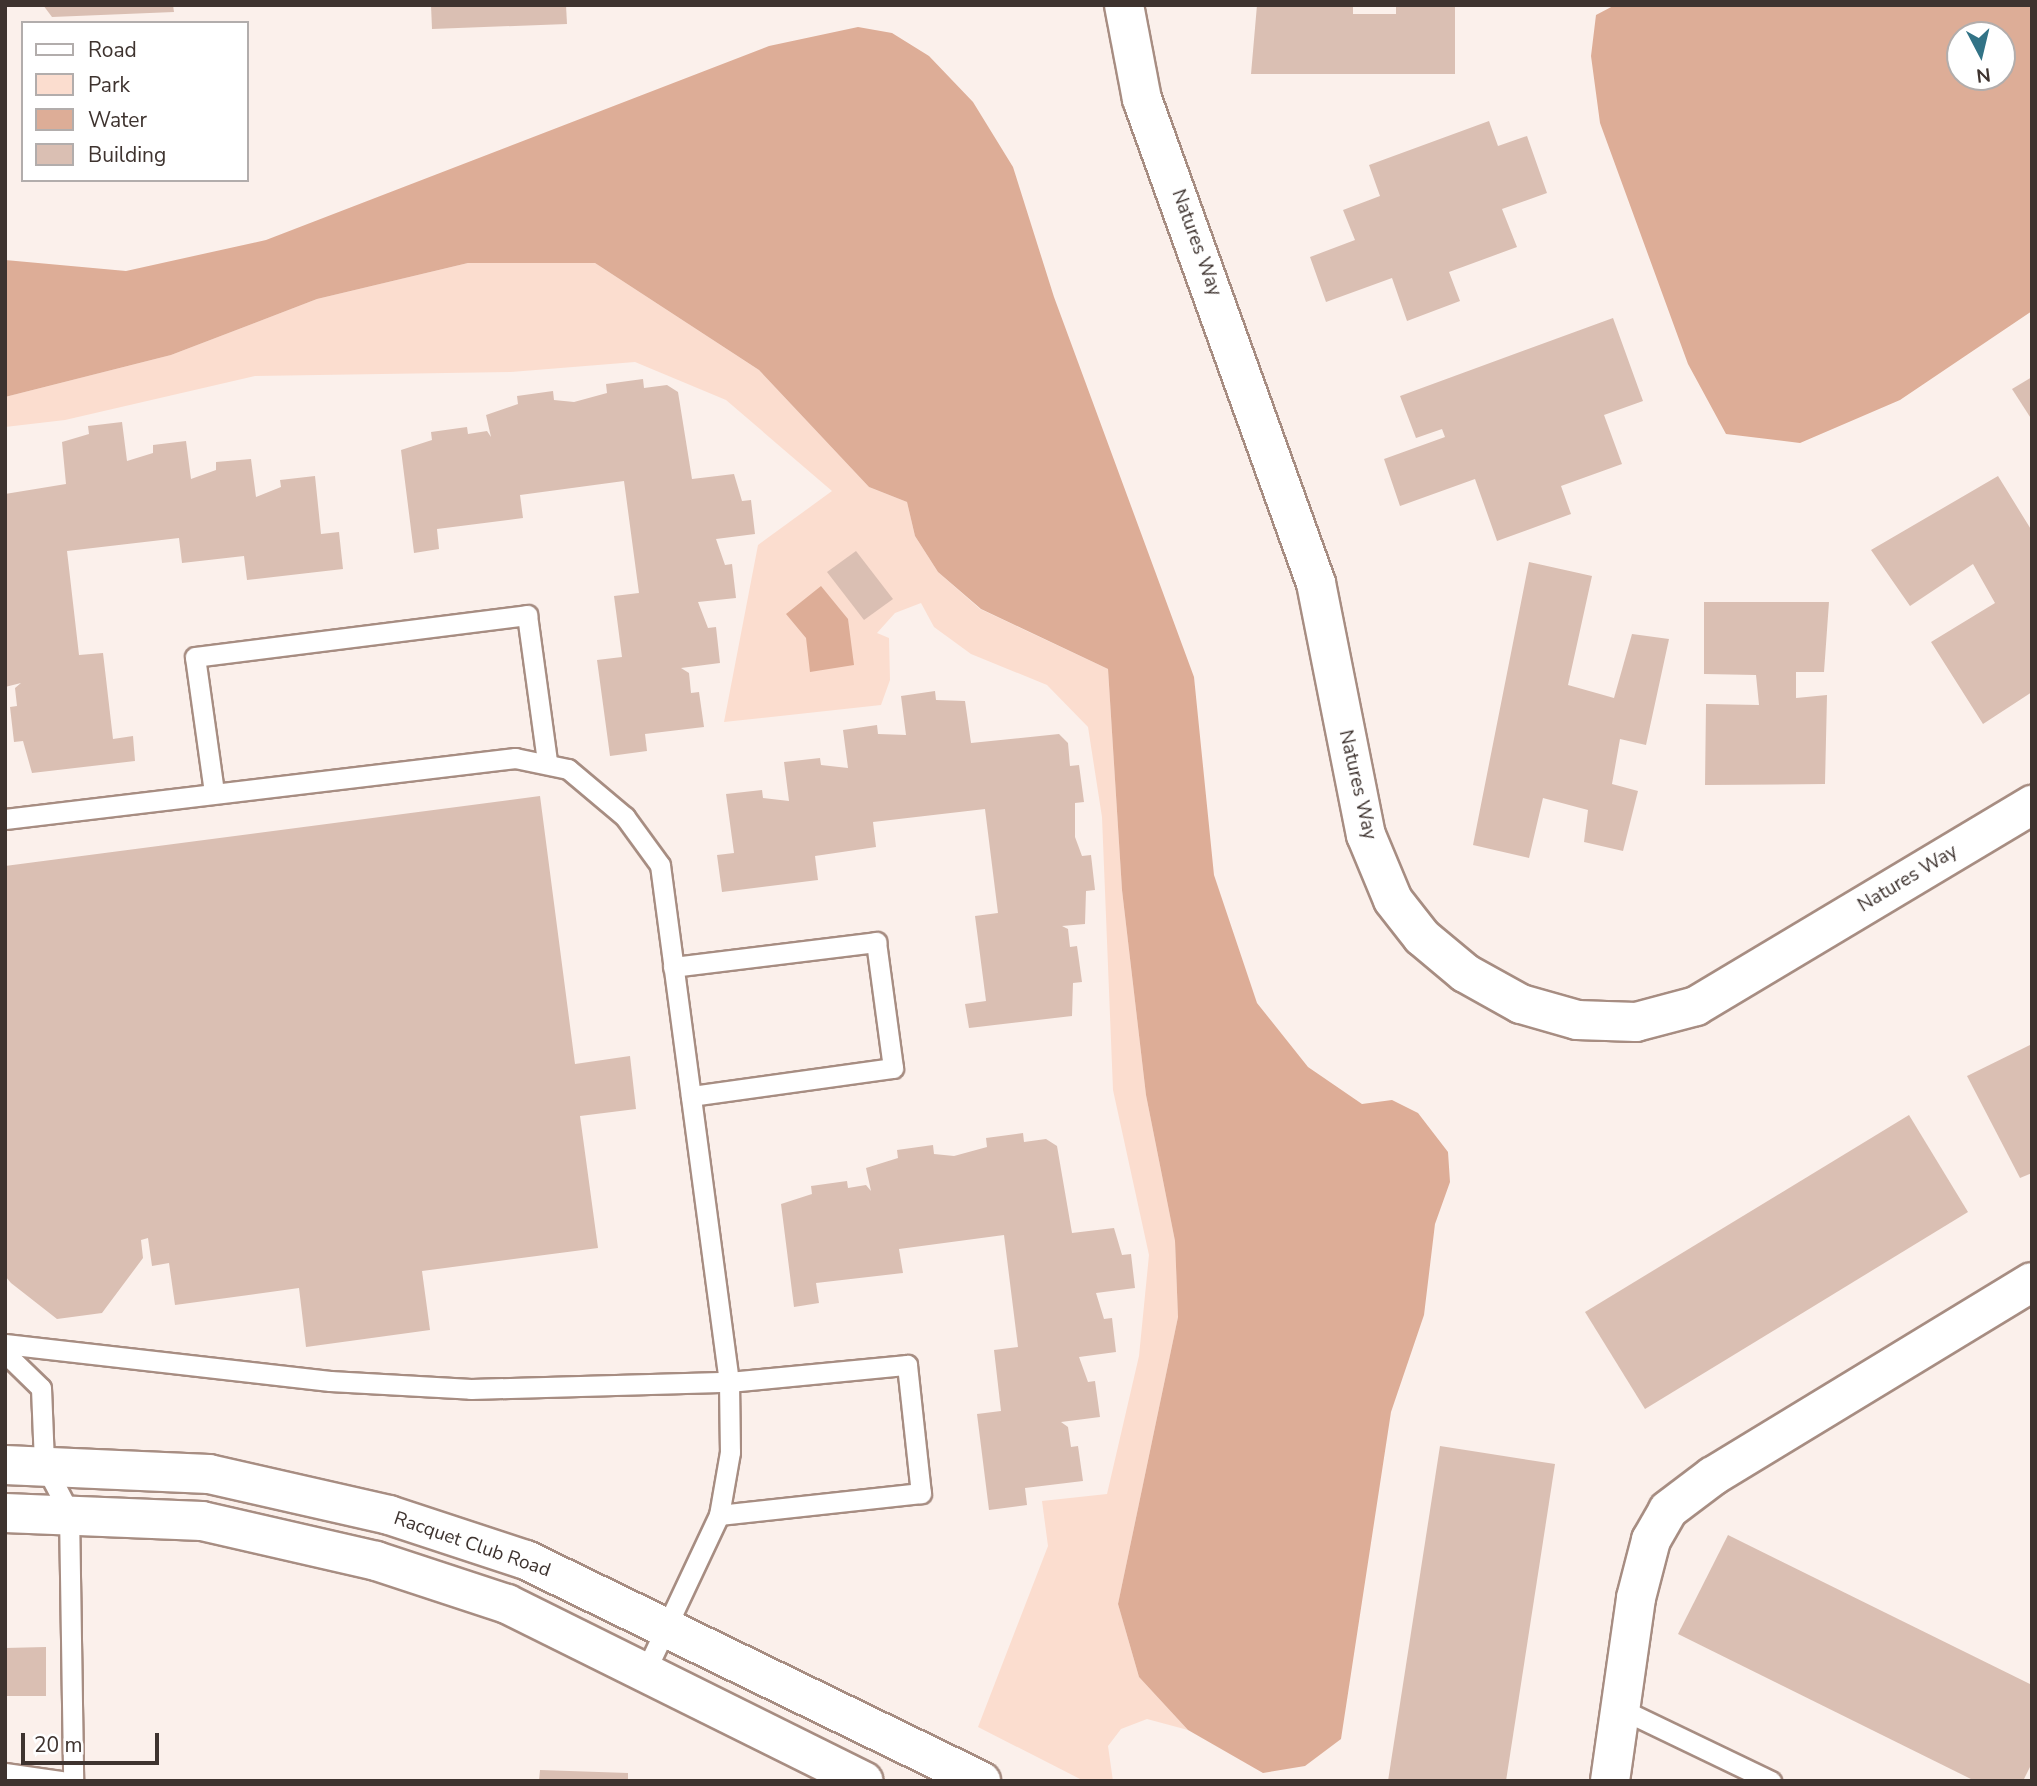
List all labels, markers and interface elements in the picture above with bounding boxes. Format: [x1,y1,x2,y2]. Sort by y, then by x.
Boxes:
legend [21,21,248,182]
north arrow [1946,21,2016,91]
text: Road [88,36,137,64]
text: N [1975,61,1992,89]
text: Park [88,71,130,99]
text: Water [88,106,147,134]
text: Building [88,141,166,169]
street label: Natures Way [1166,187,1226,299]
street label: Natures Way [1333,728,1381,842]
street label: Natures Way [1854,840,1962,918]
street label: Racquet Club Road [391,1508,553,1582]
scale bar [24,1720,163,1764]
text: 20 m [34,1731,83,1759]

